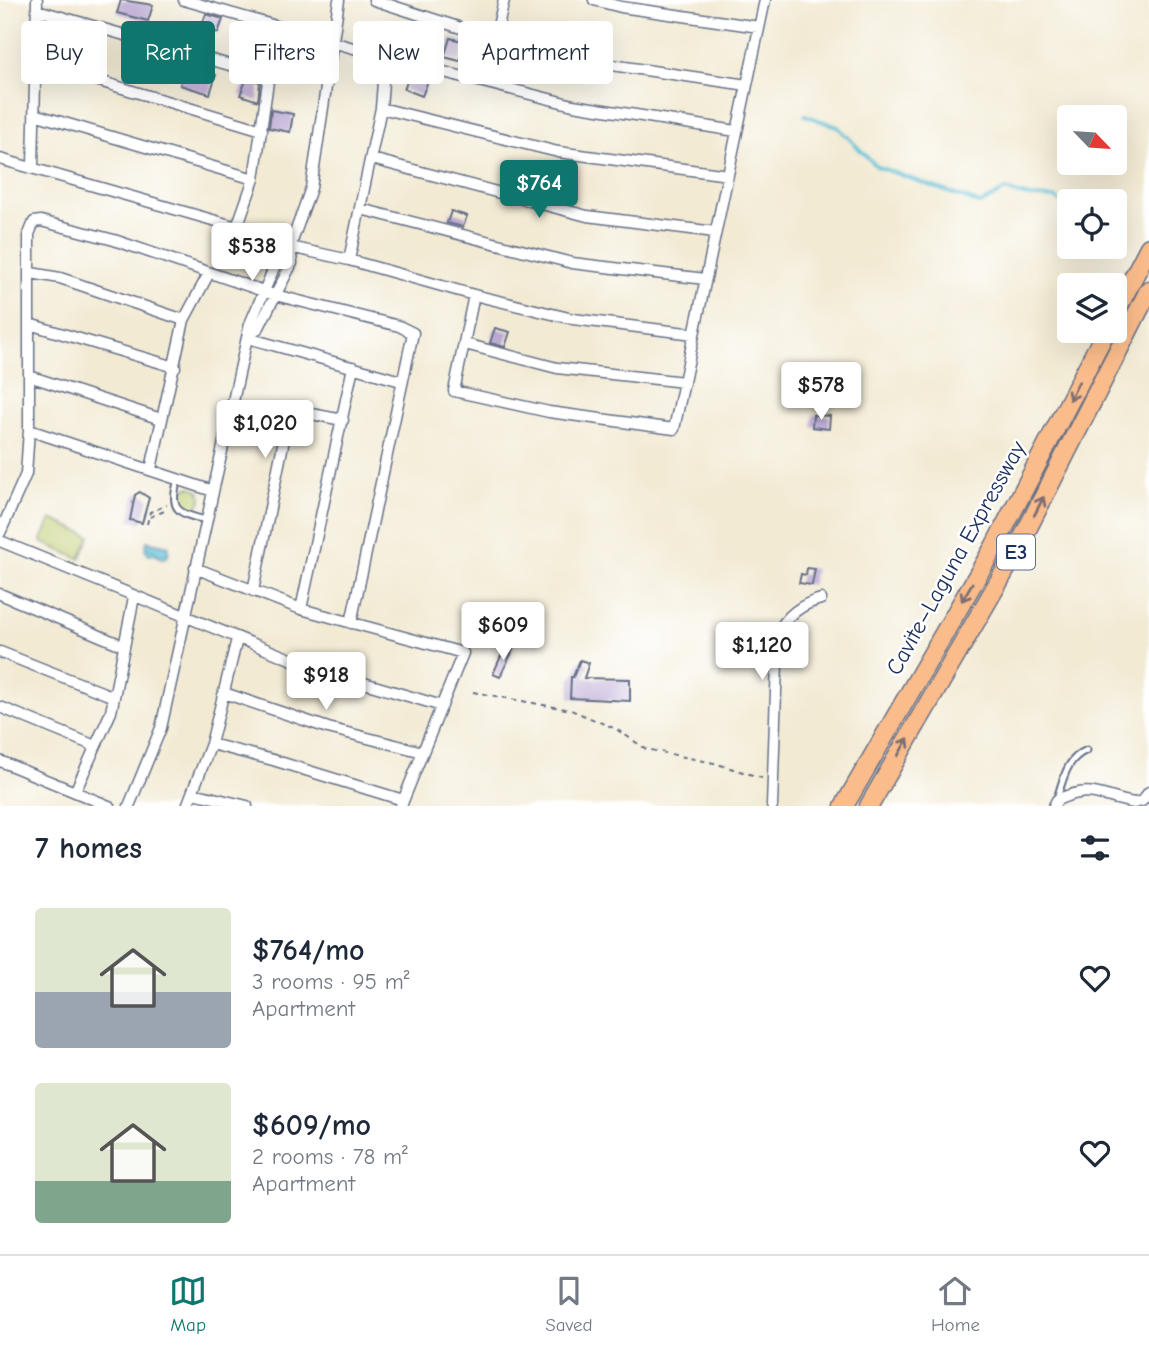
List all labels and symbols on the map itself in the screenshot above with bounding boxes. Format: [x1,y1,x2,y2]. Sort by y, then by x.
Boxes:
north arrow [1057,105,1127,175]
pin: $764 [498,160,580,220]
pin: $538 [211,224,293,283]
pin: $578 [780,362,862,422]
one-way arrow [1067,380,1081,401]
pin: $1,020 [208,400,322,460]
street label: Cavite–Laguna Expressway [880,436,1032,680]
one-way arrow [1033,496,1047,517]
road number: E3 [997,534,1035,570]
one-way arrow [960,582,974,602]
pin: $609 [462,602,544,662]
pin: $1,120 [705,622,819,682]
pin: $918 [285,652,367,712]
one-way arrow [897,737,910,758]

